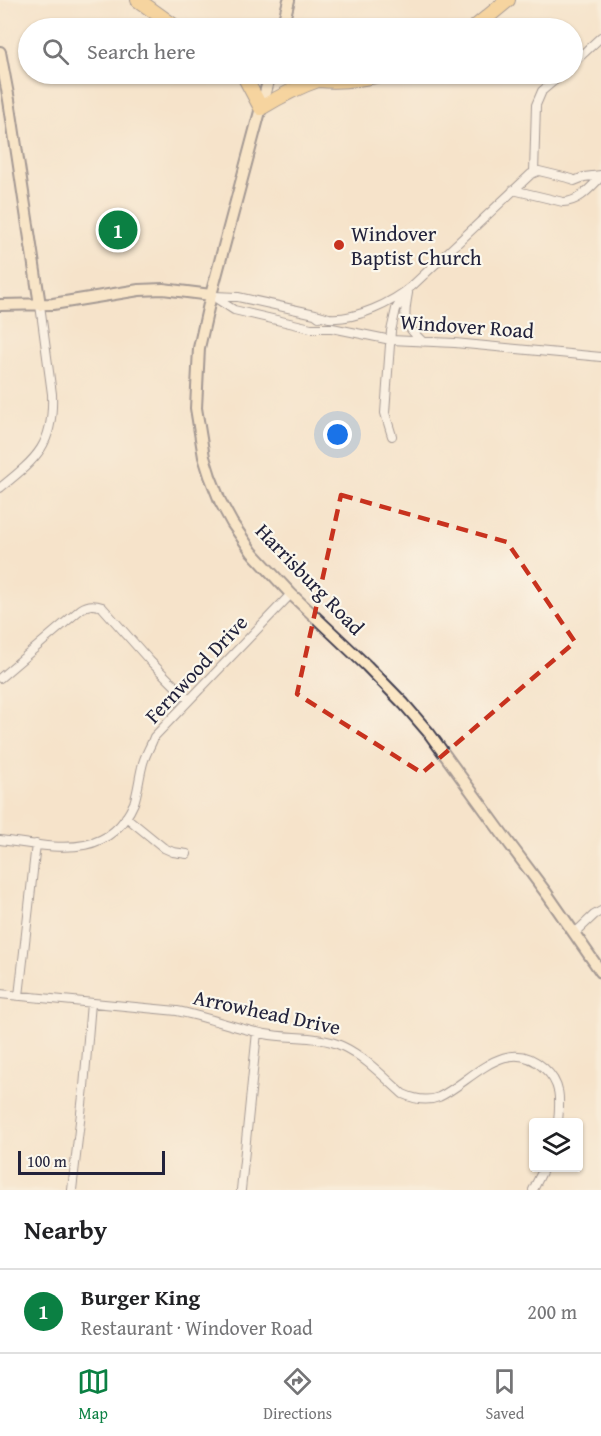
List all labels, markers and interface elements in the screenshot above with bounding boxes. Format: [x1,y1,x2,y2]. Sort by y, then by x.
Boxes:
search box [18,18,583,84]
icon: search [39,35,72,68]
text: Search here [87,35,196,67]
pin: 1 [98,208,138,252]
place label: Windover Baptist Church [351,218,482,273]
marker: Windover Baptist Church [332,238,346,252]
street label: Windover Road [399,306,536,346]
your location [323,420,352,449]
street label: Harrisburg Road [248,516,372,643]
street label: Fernwood Drive [137,608,255,730]
street label: Arrowhead Drive [191,981,344,1043]
map controls [529,1118,583,1172]
button: layers [529,1118,583,1172]
scale bar [18,1148,165,1176]
text: 100 m [27,1149,67,1173]
text: Nearby [24,1210,107,1249]
text: Burger King [81,1281,200,1313]
text: 1 [38,1297,49,1326]
text: 200 m [527,1297,577,1326]
text: Restaurant · Windover Road [81,1313,313,1342]
tab: Map [77,1365,110,1425]
tab: Directions [263,1365,332,1425]
tab: Saved [485,1365,524,1425]

